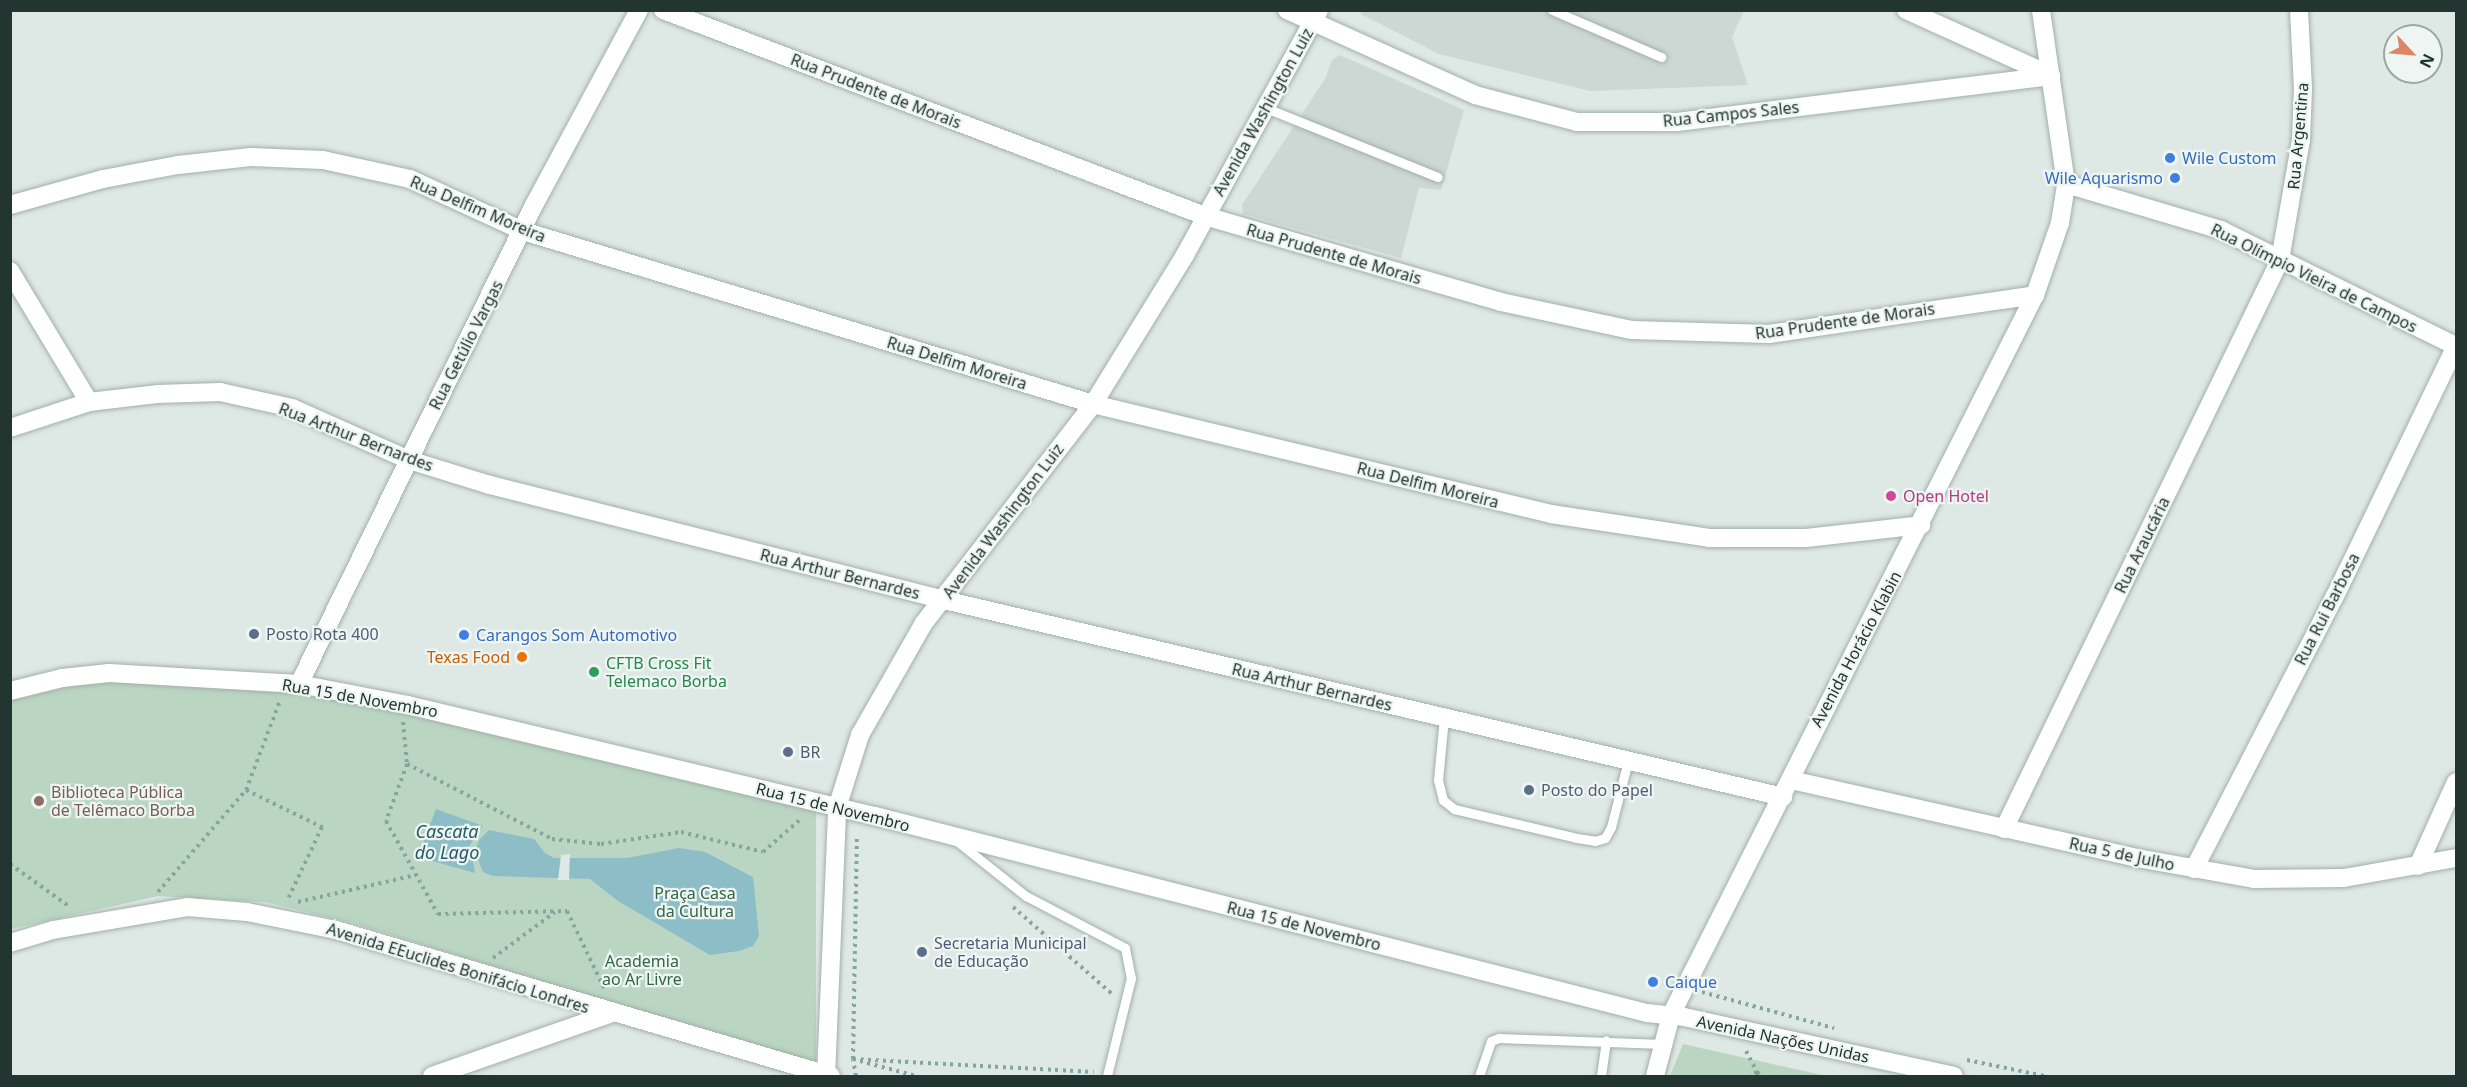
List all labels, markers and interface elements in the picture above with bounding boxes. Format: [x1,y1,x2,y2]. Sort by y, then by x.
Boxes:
north arrow [2383,24,2443,84]
street label: Avenida Washington Luiz [1209,25,1317,199]
street label: Rua Prudente de Morais [788,50,964,132]
text: N [2415,50,2440,72]
street label: Rua Argentina [2284,82,2312,190]
street label: Rua Campos Sales [1662,97,1800,131]
place label: Wile Custom [2182,148,2276,168]
marker: Wile Custom [2163,151,2177,165]
place label: Wile Aquarismo [2045,168,2163,188]
marker: Wile Aquarismo [2168,171,2182,185]
street label: Rua Delfim Moreira [407,172,549,246]
street label: Rua Prudente de Morais [1244,220,1424,288]
street label: Rua Olímpio Vieira de Campos [2208,220,2420,336]
street label: Rua Getúlio Vargas [425,277,507,413]
street label: Rua Prudente de Morais [1754,299,1936,343]
street label: Rua Delfim Moreira [885,333,1029,393]
street label: Rua Arthur Bernardes [276,399,436,475]
street label: Avenida Washington Luiz [939,440,1067,602]
street label: Rua Delfim Moreira [1355,458,1501,512]
place label: Open Hotel [1903,486,1989,506]
marker: Open Hotel [1884,489,1898,503]
street label: Rua Araucária [2110,494,2174,596]
street label: Rua Arthur Bernardes [758,545,922,603]
street label: Rua Rui Barbosa [2290,550,2364,668]
street label: Avenida Horácio Klabin [1807,568,1905,730]
place label: Posto Rota 400 [266,624,379,644]
place label: Carangos Som Automotivo [476,625,677,645]
marker: Posto Rota 400 [247,627,261,641]
marker: Carangos Som Automotivo [457,628,471,642]
place label: Texas Food [427,647,510,667]
marker: Texas Food [515,650,529,664]
place label: CFTB Cross Fit Telemaco Borba [606,653,727,691]
street label: Rua Arthur Bernardes [1230,659,1394,715]
marker: CFTB Cross Fit Telemaco Borba [587,665,601,679]
street label: Rua 15 de Novembro [281,675,439,721]
place label: BR [800,742,820,762]
marker: BR [781,745,795,759]
street label: Rua 15 de Novembro [754,779,912,835]
place label: Posto do Papel [1541,780,1653,800]
place label: Biblioteca Pública de Telêmaco Borba [51,782,195,820]
marker: Posto do Papel [1522,783,1536,797]
marker: Biblioteca Pública de Telêmaco Borba [32,794,46,808]
water label: Cascata do Lago [415,821,479,864]
street label: Rua 5 de Julho [2068,833,2176,875]
park label: Praça Casa da Cultura [654,883,736,921]
street label: Rua 15 de Novembro [1225,898,1383,954]
street label: Avenida EEuclides Bonifácio Londres [324,919,592,1017]
place label: Secretaria Municipal de Educação [934,933,1087,971]
marker: Secretaria Municipal de Educação [915,945,929,959]
park label: Academia ao Ar Livre [602,951,682,989]
place label: Caique [1665,972,1717,992]
marker: Caique [1646,975,1660,989]
street label: Avenida Nações Unidas [1695,1011,1871,1067]

